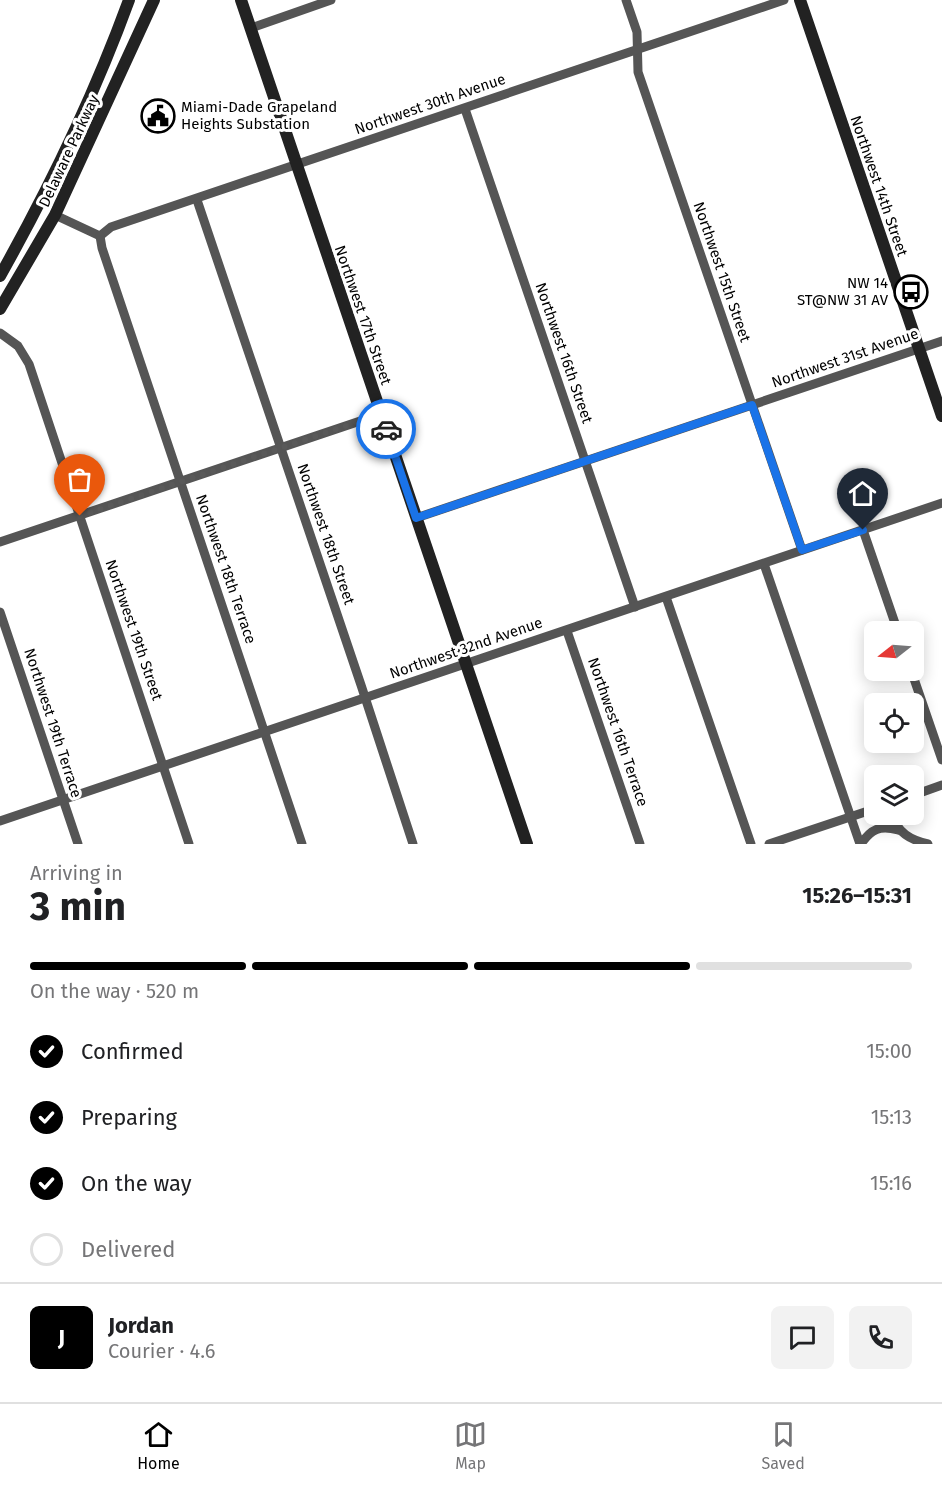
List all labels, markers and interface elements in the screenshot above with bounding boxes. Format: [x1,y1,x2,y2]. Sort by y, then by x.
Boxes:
street label: Northwest 30th Avenue [352,70,508,138]
street label: Delaware Parkway [35,91,103,210]
public building icon: Miami-Dade Grapeland Heights Substation [140,98,176,134]
place label: Miami-Dade Grapeland Heights Substation [181,98,337,133]
street label: Northwest 14th Street [846,113,912,259]
street label: Northwest 15th Street [690,200,755,345]
street label: Northwest 17th Street [331,243,396,388]
place label: NW 14 ST@NW 31 AV [797,274,889,309]
bus stop icon: NW 14 ST@NW 31 AV [893,274,929,310]
street label: Northwest 16th Street [531,280,597,426]
street label: Northwest 31st Avenue [769,324,921,392]
courier [356,399,416,459]
icon: car [370,413,403,446]
pin [54,454,105,516]
street label: Northwest 18th Street [293,461,359,607]
icon: bag [63,463,96,496]
pin [837,468,888,530]
icon: home [846,477,879,510]
street label: Northwest 18th Terrace [192,492,260,646]
street label: Northwest 19th Street [101,557,167,703]
street label: Northwest 32nd Avenue [387,613,545,683]
north arrow [864,621,924,681]
map controls [864,621,924,825]
street label: Northwest 19th Terrace [20,646,86,800]
street label: Northwest 16th Terrace [584,655,652,809]
button: locate [864,693,924,753]
button: layers [864,765,924,825]
text: Arriving in [30,861,123,885]
text: 15:26–15:31 [802,882,912,909]
text: 3 min [30,884,126,930]
text: On the way · 520 m [30,979,199,1003]
icon: check [30,1035,63,1068]
text: Confirmed [81,1038,184,1065]
text: 15:00 [866,1039,912,1063]
icon: check [30,1101,63,1134]
text: Preparing [81,1104,177,1131]
text: 15:13 [871,1105,912,1129]
icon: check [30,1167,63,1200]
text: On the way [81,1170,192,1197]
text: 15:16 [870,1171,912,1195]
text: Delivered [81,1236,176,1263]
button: chat [771,1306,834,1369]
button: phone [849,1306,912,1369]
text: Jordan [108,1312,174,1339]
text: J [58,1324,65,1351]
text: Courier · 4.6 [108,1339,215,1363]
tab: Home [137,1418,180,1473]
tab: Map [454,1418,487,1473]
tab: Saved [762,1418,805,1473]

